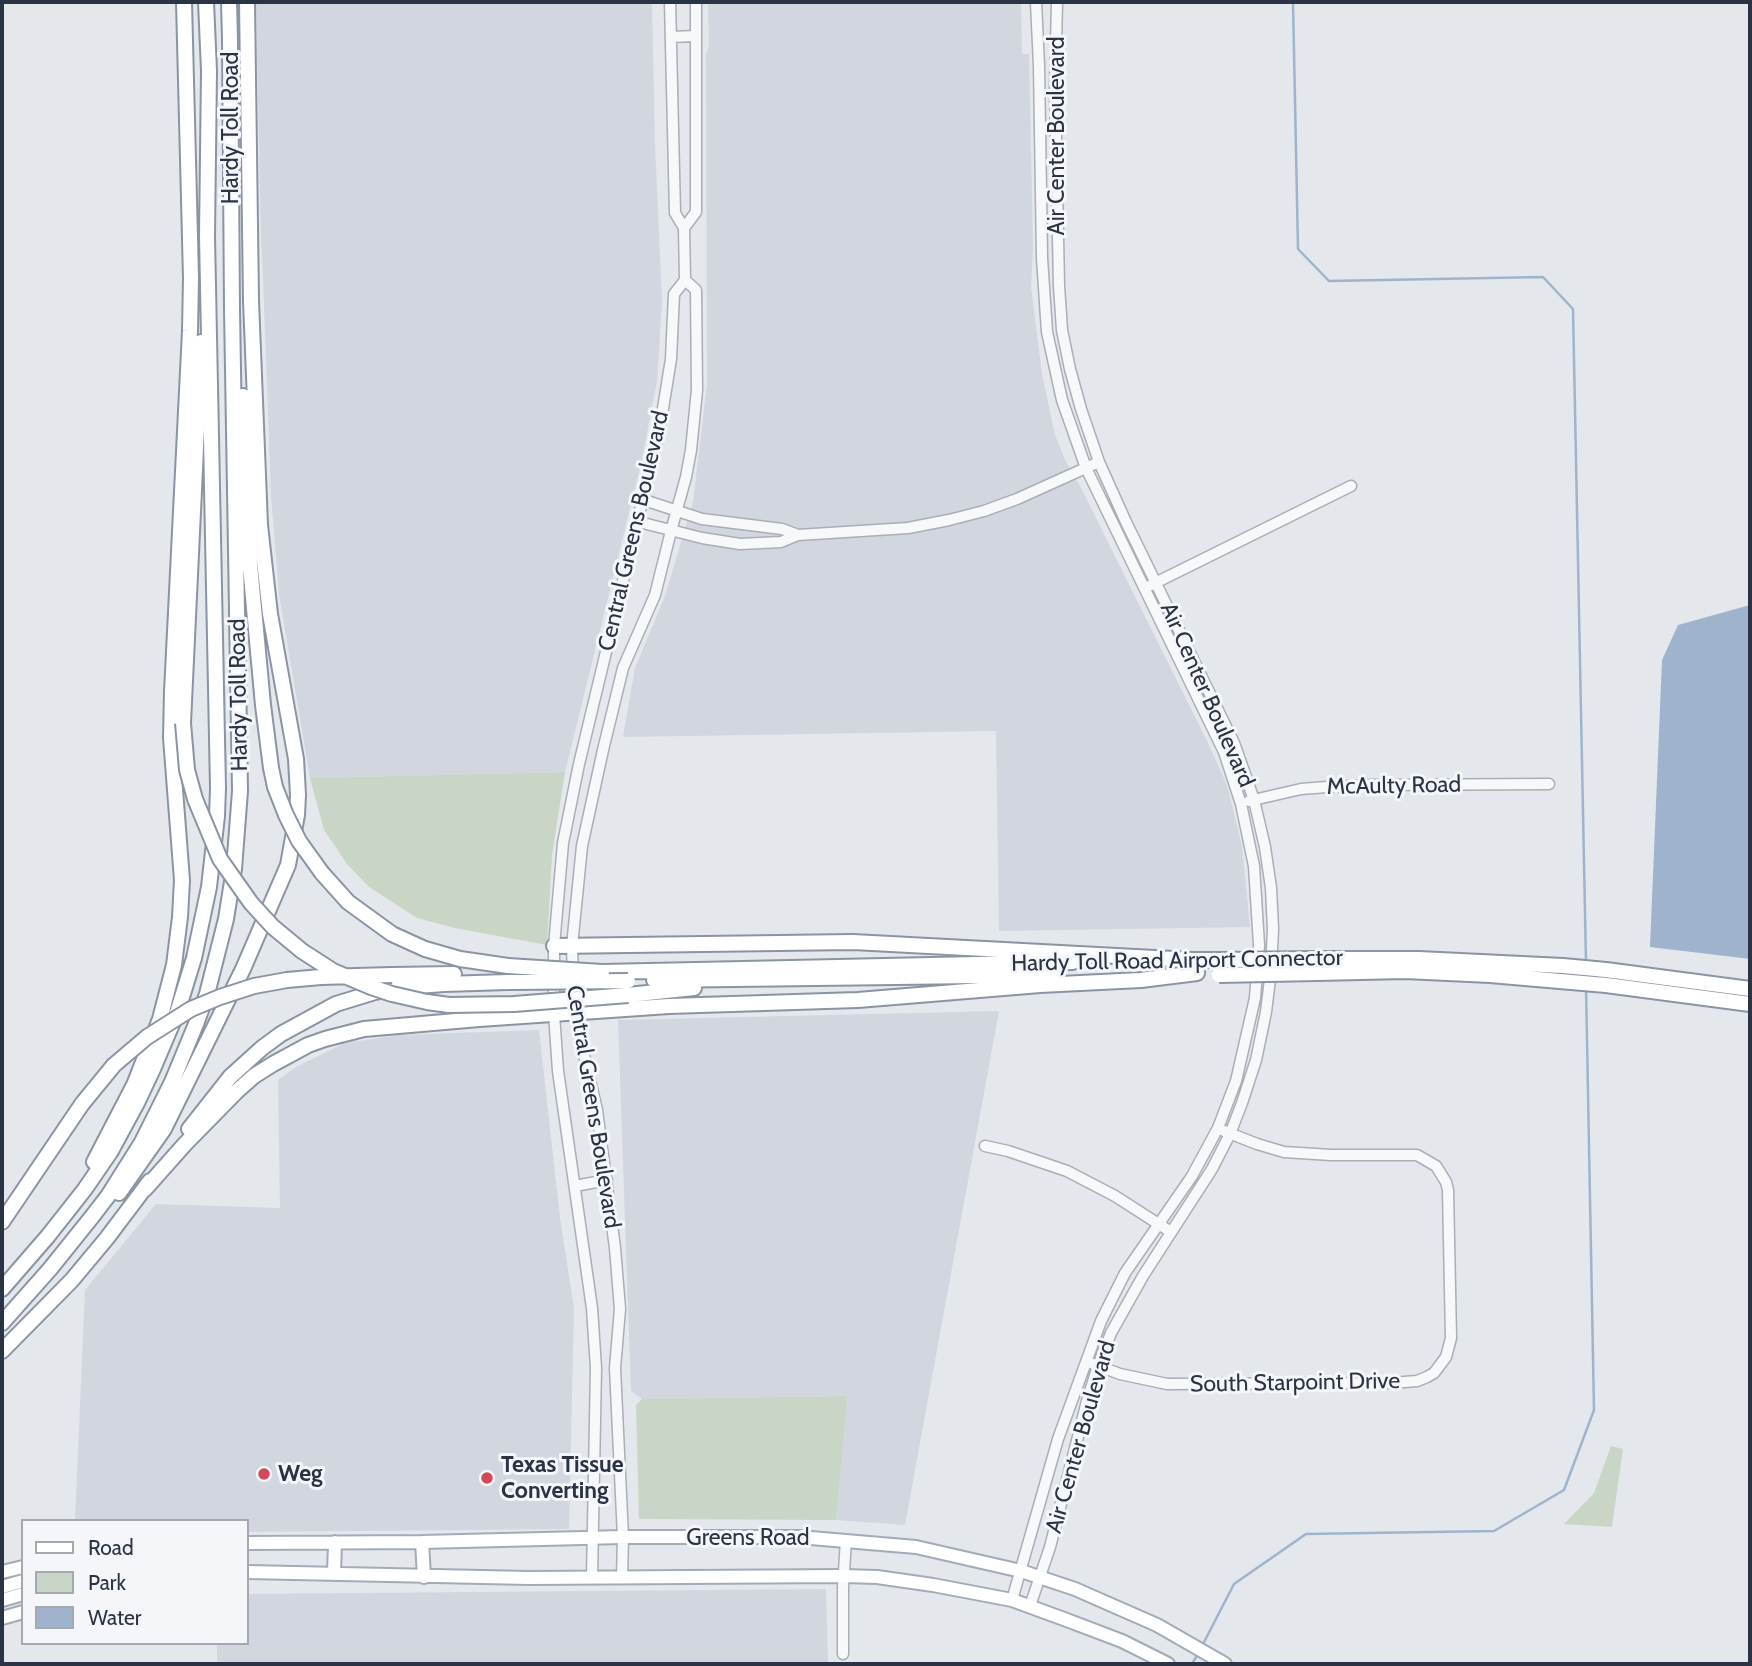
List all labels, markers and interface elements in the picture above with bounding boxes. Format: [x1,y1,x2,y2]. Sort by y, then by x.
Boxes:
street label: Air Center Boulevard [1043,36,1071,236]
street label: Hardy Toll Road [217,52,245,204]
street label: Central Greens Boulevard [593,408,675,654]
street label: Air Center Boulevard [1154,598,1260,792]
street label: Hardy Toll Road [224,618,254,772]
street label: McAulty Road [1327,771,1461,801]
street label: Hardy Toll Road Airport Connector [1011,944,1343,978]
street label: Central Greens Boulevard [560,984,626,1230]
street label: Air Center Boulevard [1040,1338,1122,1536]
street label: South Starpoint Drive [1190,1367,1400,1399]
place label: Texas Tissue Converting [501,1451,624,1505]
place label: Weg [278,1460,323,1488]
marker: Weg [256,1466,272,1482]
marker: Texas Tissue Converting [479,1470,495,1486]
legend [21,1519,248,1645]
street label: Greens Road [686,1524,810,1552]
text: Road [88,1535,134,1560]
text: Park [88,1570,126,1595]
text: Water [88,1605,141,1630]

